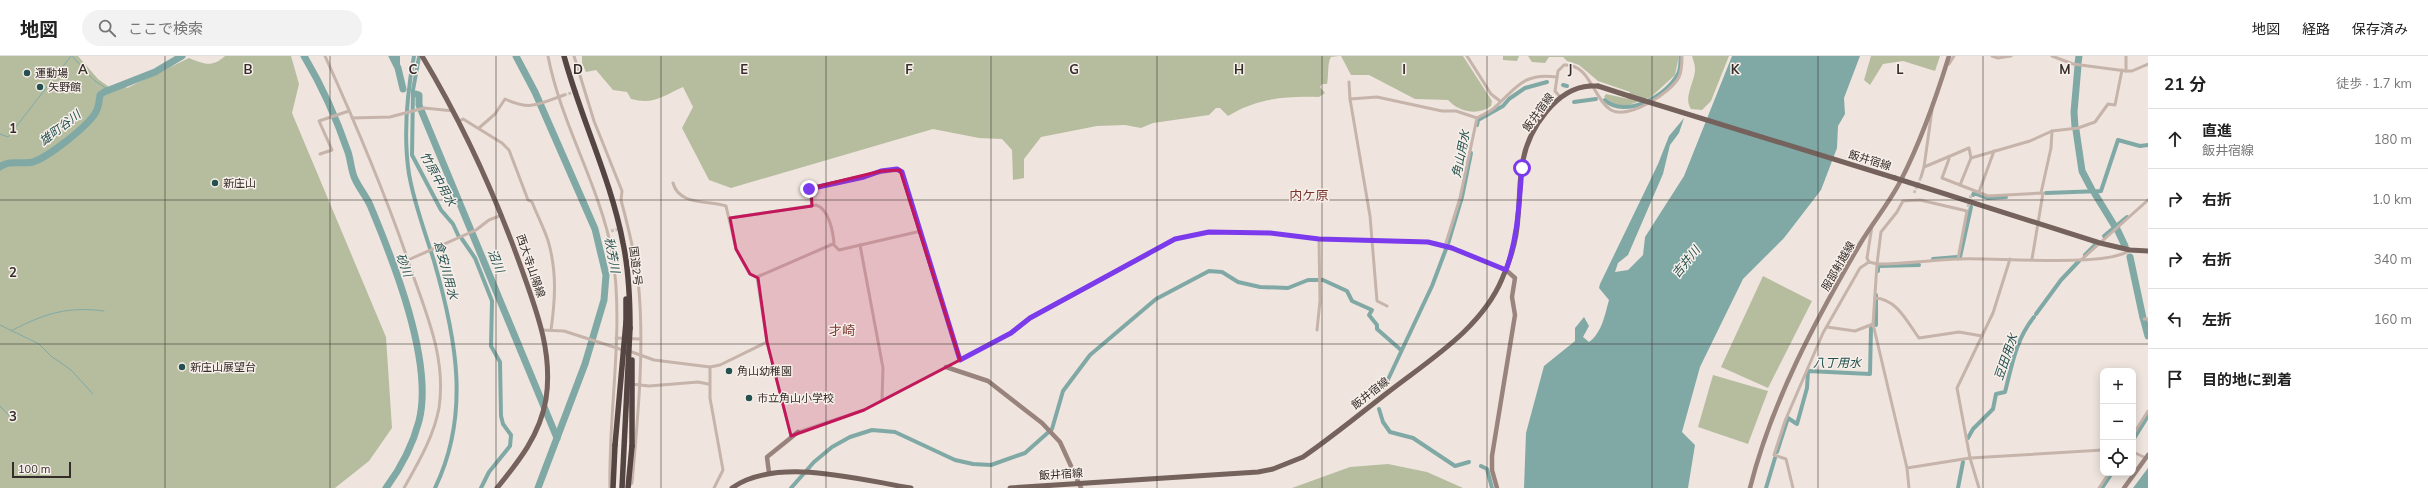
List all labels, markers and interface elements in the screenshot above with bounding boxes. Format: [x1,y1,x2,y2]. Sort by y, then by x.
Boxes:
search box [82,10,362,46]
text: 地図 [20,17,58,41]
icon: search [96,17,118,39]
text: ここで検索 [128,19,203,38]
text: 地図 [2252,20,2280,38]
text: 経路 [2302,20,2330,38]
text: 保存済み [2352,20,2408,38]
text: A [78,61,88,77]
text: B [244,61,253,77]
text: C [409,61,418,77]
text: D [573,61,583,77]
text: E [740,61,748,77]
text: F [905,61,913,77]
text: G [1069,61,1079,77]
text: H [1234,61,1244,77]
text: I [1402,61,1406,77]
text: J [1568,61,1572,77]
text: K [1731,61,1741,77]
text: L [1896,61,1904,77]
text: M [2059,61,2071,77]
place label: 運動場 [35,66,68,80]
marker: 運動場 [22,68,32,78]
text: 21 分 [2164,73,2206,94]
text: 徒歩 · 1.7 km [2336,75,2412,91]
place label: 矢野館 [48,80,81,94]
marker: 矢野館 [35,82,45,92]
street label: 飯井宿線 [1519,90,1557,134]
water label: 雄町谷川 [36,106,85,148]
text: 1 [9,120,17,136]
text: 直進 [2202,121,2232,140]
water label: 角山用水 [1449,127,1473,179]
icon: ahead [2164,128,2186,150]
text: 180 m [2374,131,2412,147]
text: 飯井宿線 [2202,142,2254,158]
street label: 飯井宿線 [1847,147,1893,173]
water label: 竹原中用水 [417,149,461,210]
route start [1513,159,1531,177]
place label: 新庄山 [223,176,256,190]
marker: 新庄山 [210,178,220,188]
route end [800,180,818,198]
district label: 内ケ原 [1289,187,1329,203]
icon: right [2164,188,2186,210]
text: 右折 [2202,190,2232,209]
text: 1.0 km [2372,191,2412,207]
street label: 西大寺山陽線 [514,233,548,299]
water label: 秋芳川 [602,236,624,276]
water label: 倉安川用水 [431,239,462,303]
street label: 服部射越線 [1818,239,1858,293]
water label: 吉井川 [1668,241,1704,280]
street label: 国道2号 [627,245,645,287]
water label: 沼川 [485,247,509,277]
icon: right [2164,248,2186,270]
text: 右折 [2202,250,2232,269]
water label: 砂川 [393,251,416,281]
text: 340 m [2374,251,2412,267]
text: 2 [9,264,17,280]
icon: left [2164,308,2186,330]
text: 左折 [2202,310,2232,329]
text: 160 m [2374,311,2412,327]
district label: 才崎 [829,322,855,338]
water label: 豆田用水 [1991,330,2021,382]
water label: 八丁用水 [1813,355,1863,370]
place label: 新庄山展望台 [190,360,256,374]
marker: 新庄山展望台 [177,362,187,372]
place label: 角山幼稚園 [737,364,792,378]
marker: 角山幼稚園 [724,366,734,376]
map controls [2100,368,2136,476]
button: + [2100,368,2136,404]
icon: arrive [2164,368,2186,390]
text: 目的地に到着 [2202,370,2292,389]
street label: 飯井宿線 [1348,374,1392,412]
place label: 市立角山小学校 [757,391,834,405]
marker: 市立角山小学校 [744,393,754,403]
button: − [2100,404,2136,440]
text: 3 [9,408,17,424]
button: locate [2100,440,2136,476]
scale bar [12,460,71,479]
text: 100 m [18,462,50,476]
street label: 飯井宿線 [1039,465,1083,483]

